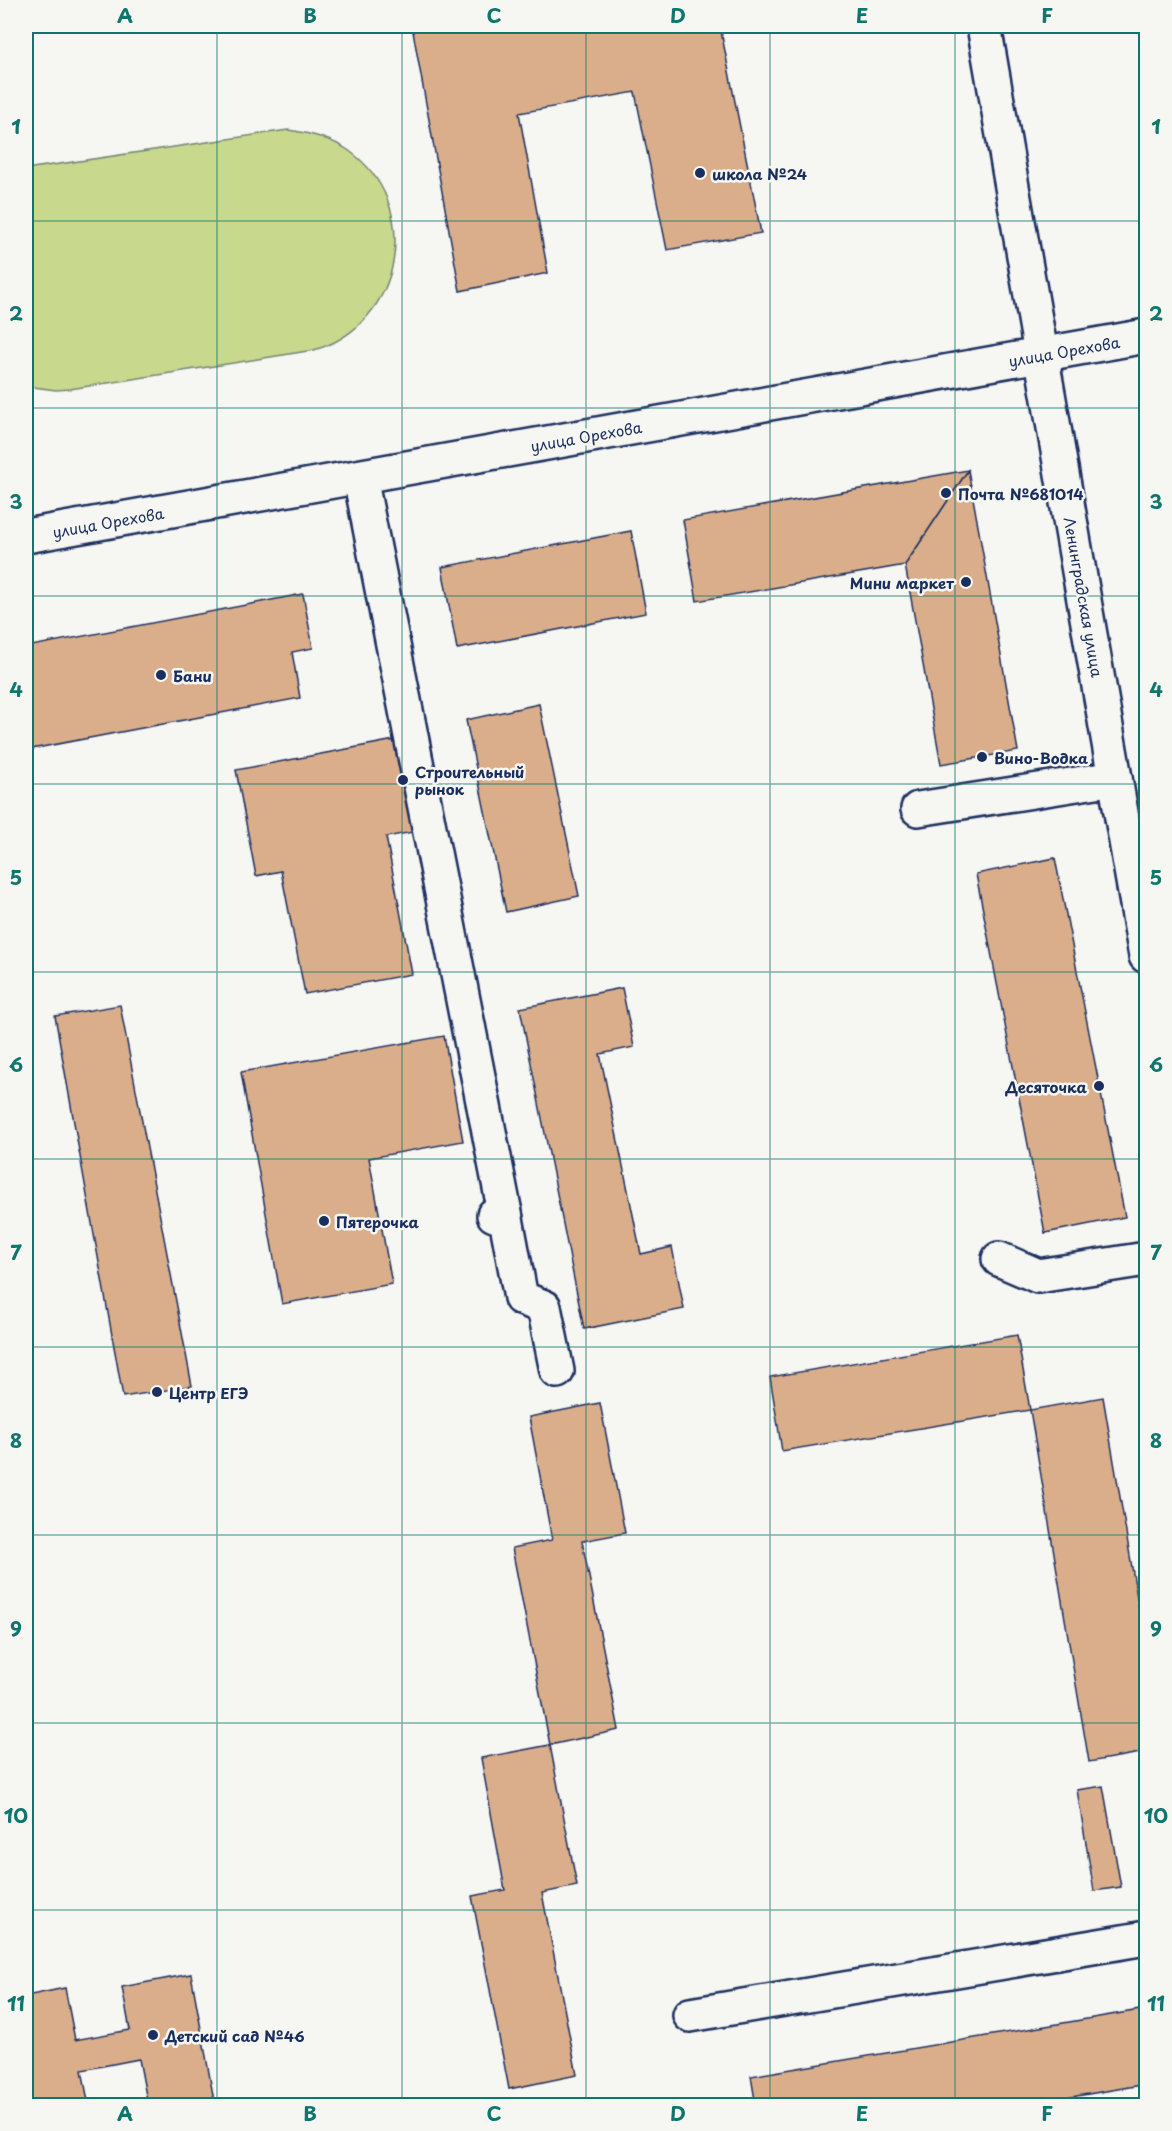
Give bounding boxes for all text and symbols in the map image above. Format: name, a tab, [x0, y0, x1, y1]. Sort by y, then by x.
text: A	[117, 0, 133, 30]
text: B	[303, 0, 317, 30]
text: C	[486, 0, 502, 30]
text: D	[670, 0, 686, 30]
text: E	[856, 0, 868, 30]
text: F	[1041, 0, 1053, 30]
text: 1	[11, 111, 21, 141]
text: 1	[1151, 111, 1161, 141]
place label: школа №24	[712, 162, 807, 185]
marker: школа №24	[693, 166, 707, 180]
text: 2	[9, 298, 23, 328]
text: 2	[1149, 298, 1163, 328]
street label: улица Орехова	[1007, 330, 1122, 372]
street label: улица Орехова	[529, 415, 644, 457]
place label: Почта №681014	[958, 482, 1084, 505]
text: 3	[9, 486, 23, 516]
marker: Почта №681014	[939, 486, 953, 500]
text: 3	[1149, 486, 1163, 516]
street label: улица Орехова	[51, 501, 166, 543]
street label: Ленинградская улица	[1059, 515, 1110, 679]
place label: Мини маркет	[850, 571, 955, 594]
marker: Мини маркет	[959, 575, 973, 589]
place label: Бани	[173, 664, 212, 687]
marker: Бани	[154, 668, 168, 682]
text: 4	[9, 674, 23, 704]
text: 4	[1149, 674, 1163, 704]
place label: Вино-Водка	[994, 746, 1088, 769]
marker: Вино-Водка	[975, 750, 989, 764]
place label: Строительный рынок	[415, 760, 524, 800]
marker: Строительный рынок	[396, 773, 410, 787]
text: 5	[10, 862, 22, 892]
text: 5	[1150, 862, 1162, 892]
text: 6	[9, 1049, 23, 1079]
text: 6	[1149, 1049, 1163, 1079]
place label: Десяточка	[1004, 1075, 1088, 1098]
marker: Десяточка	[1092, 1079, 1106, 1093]
place label: Пятерочка	[336, 1210, 419, 1233]
marker: Пятерочка	[317, 1214, 331, 1228]
text: 7	[10, 1237, 22, 1267]
text: 7	[1150, 1237, 1162, 1267]
place label: Центр ЕГЭ	[169, 1381, 248, 1404]
marker: Центр ЕГЭ	[150, 1385, 164, 1399]
text: 8	[10, 1425, 22, 1455]
text: 8	[1150, 1425, 1162, 1455]
text: 9	[10, 1613, 22, 1643]
text: 9	[1150, 1613, 1162, 1643]
text: 10	[4, 1800, 28, 1830]
text: 10	[1144, 1800, 1168, 1830]
text: 11	[7, 1988, 25, 2018]
text: 11	[1147, 1988, 1165, 2018]
place label: Детский сад №46	[164, 2024, 305, 2047]
marker: Детский сад №46	[146, 2028, 160, 2042]
text: A	[117, 2098, 133, 2128]
text: B	[303, 2098, 317, 2128]
text: C	[486, 2098, 502, 2128]
text: D	[670, 2098, 686, 2128]
text: E	[856, 2098, 868, 2128]
text: F	[1041, 2098, 1053, 2128]

